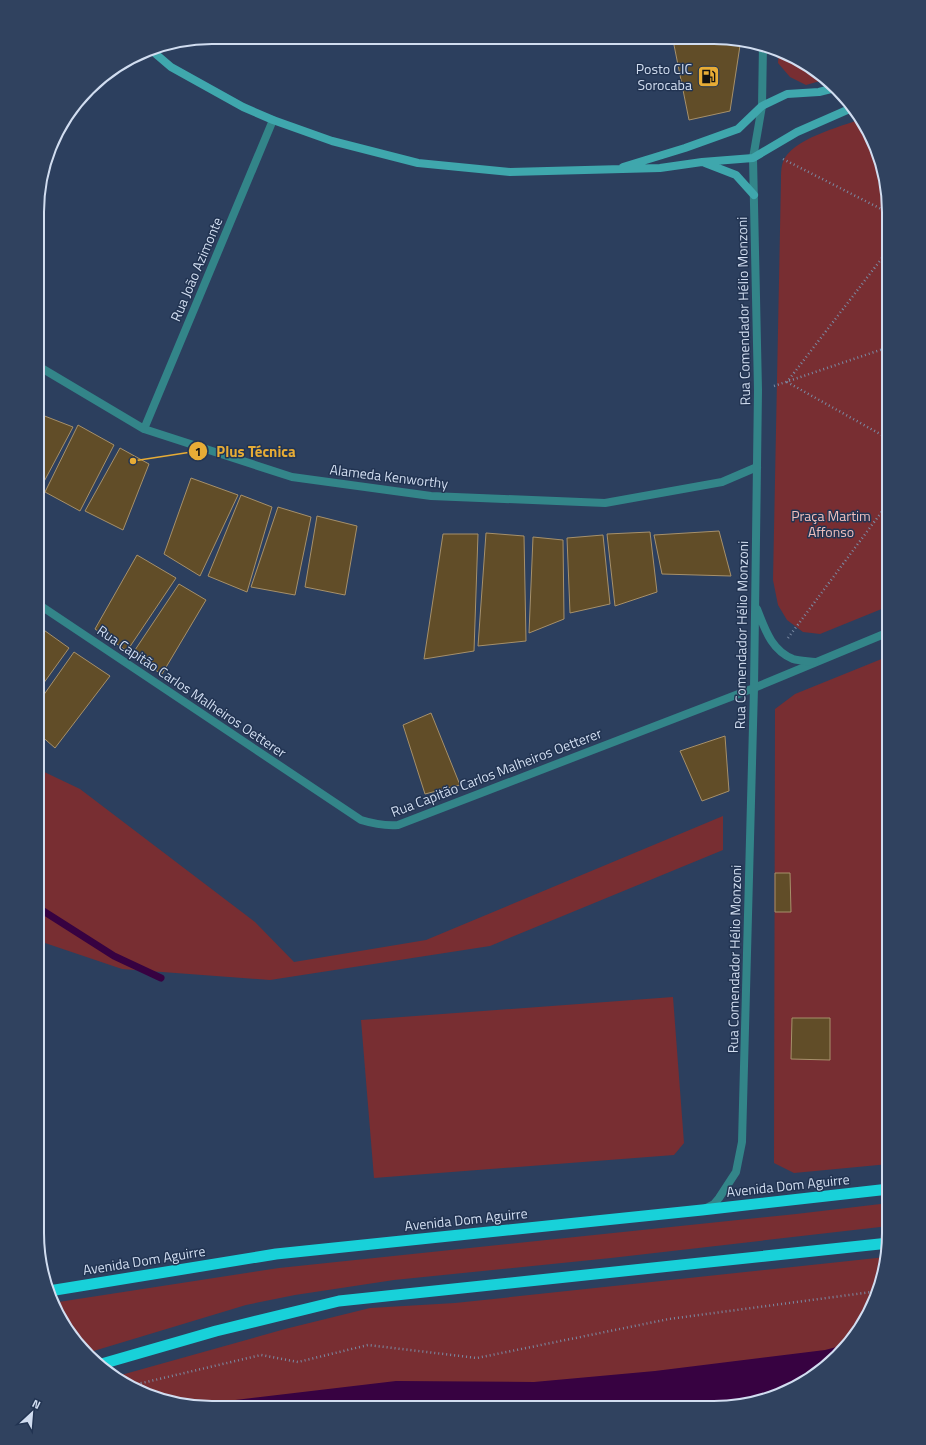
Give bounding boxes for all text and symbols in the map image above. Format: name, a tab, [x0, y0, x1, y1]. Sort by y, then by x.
place label: Posto CIC Sorocaba	[636, 58, 692, 95]
fuel station icon: Posto CIC Sorocaba	[695, 63, 721, 89]
street label: Rua João Azimonte	[165, 214, 227, 324]
street label: Rua Comendador Hélio Monzoni	[731, 217, 755, 405]
callout: Plus Técnica	[188, 438, 303, 465]
text: Plus Técnica	[216, 440, 296, 463]
text: 1	[195, 442, 201, 461]
street label: Alameda Kenworthy	[329, 458, 450, 494]
park label: Praça Martim Affonso	[791, 505, 871, 542]
street label: Rua Comendador Hélio Monzoni	[729, 541, 753, 729]
street label: Rua Capitão Carlos Malheiros Oetterer	[93, 620, 291, 763]
street label: Rua Capitão Carlos Malheiros Oetterer	[387, 722, 605, 822]
street label: Rua Comendador Hélio Monzoni	[722, 865, 746, 1053]
street label: Avenida Dom Aguirre	[725, 1168, 851, 1202]
street label: Avenida Dom Aguirre	[403, 1202, 529, 1236]
street label: Avenida Dom Aguirre	[81, 1240, 207, 1280]
north arrow	[12, 1393, 52, 1433]
text: N	[29, 1395, 43, 1413]

